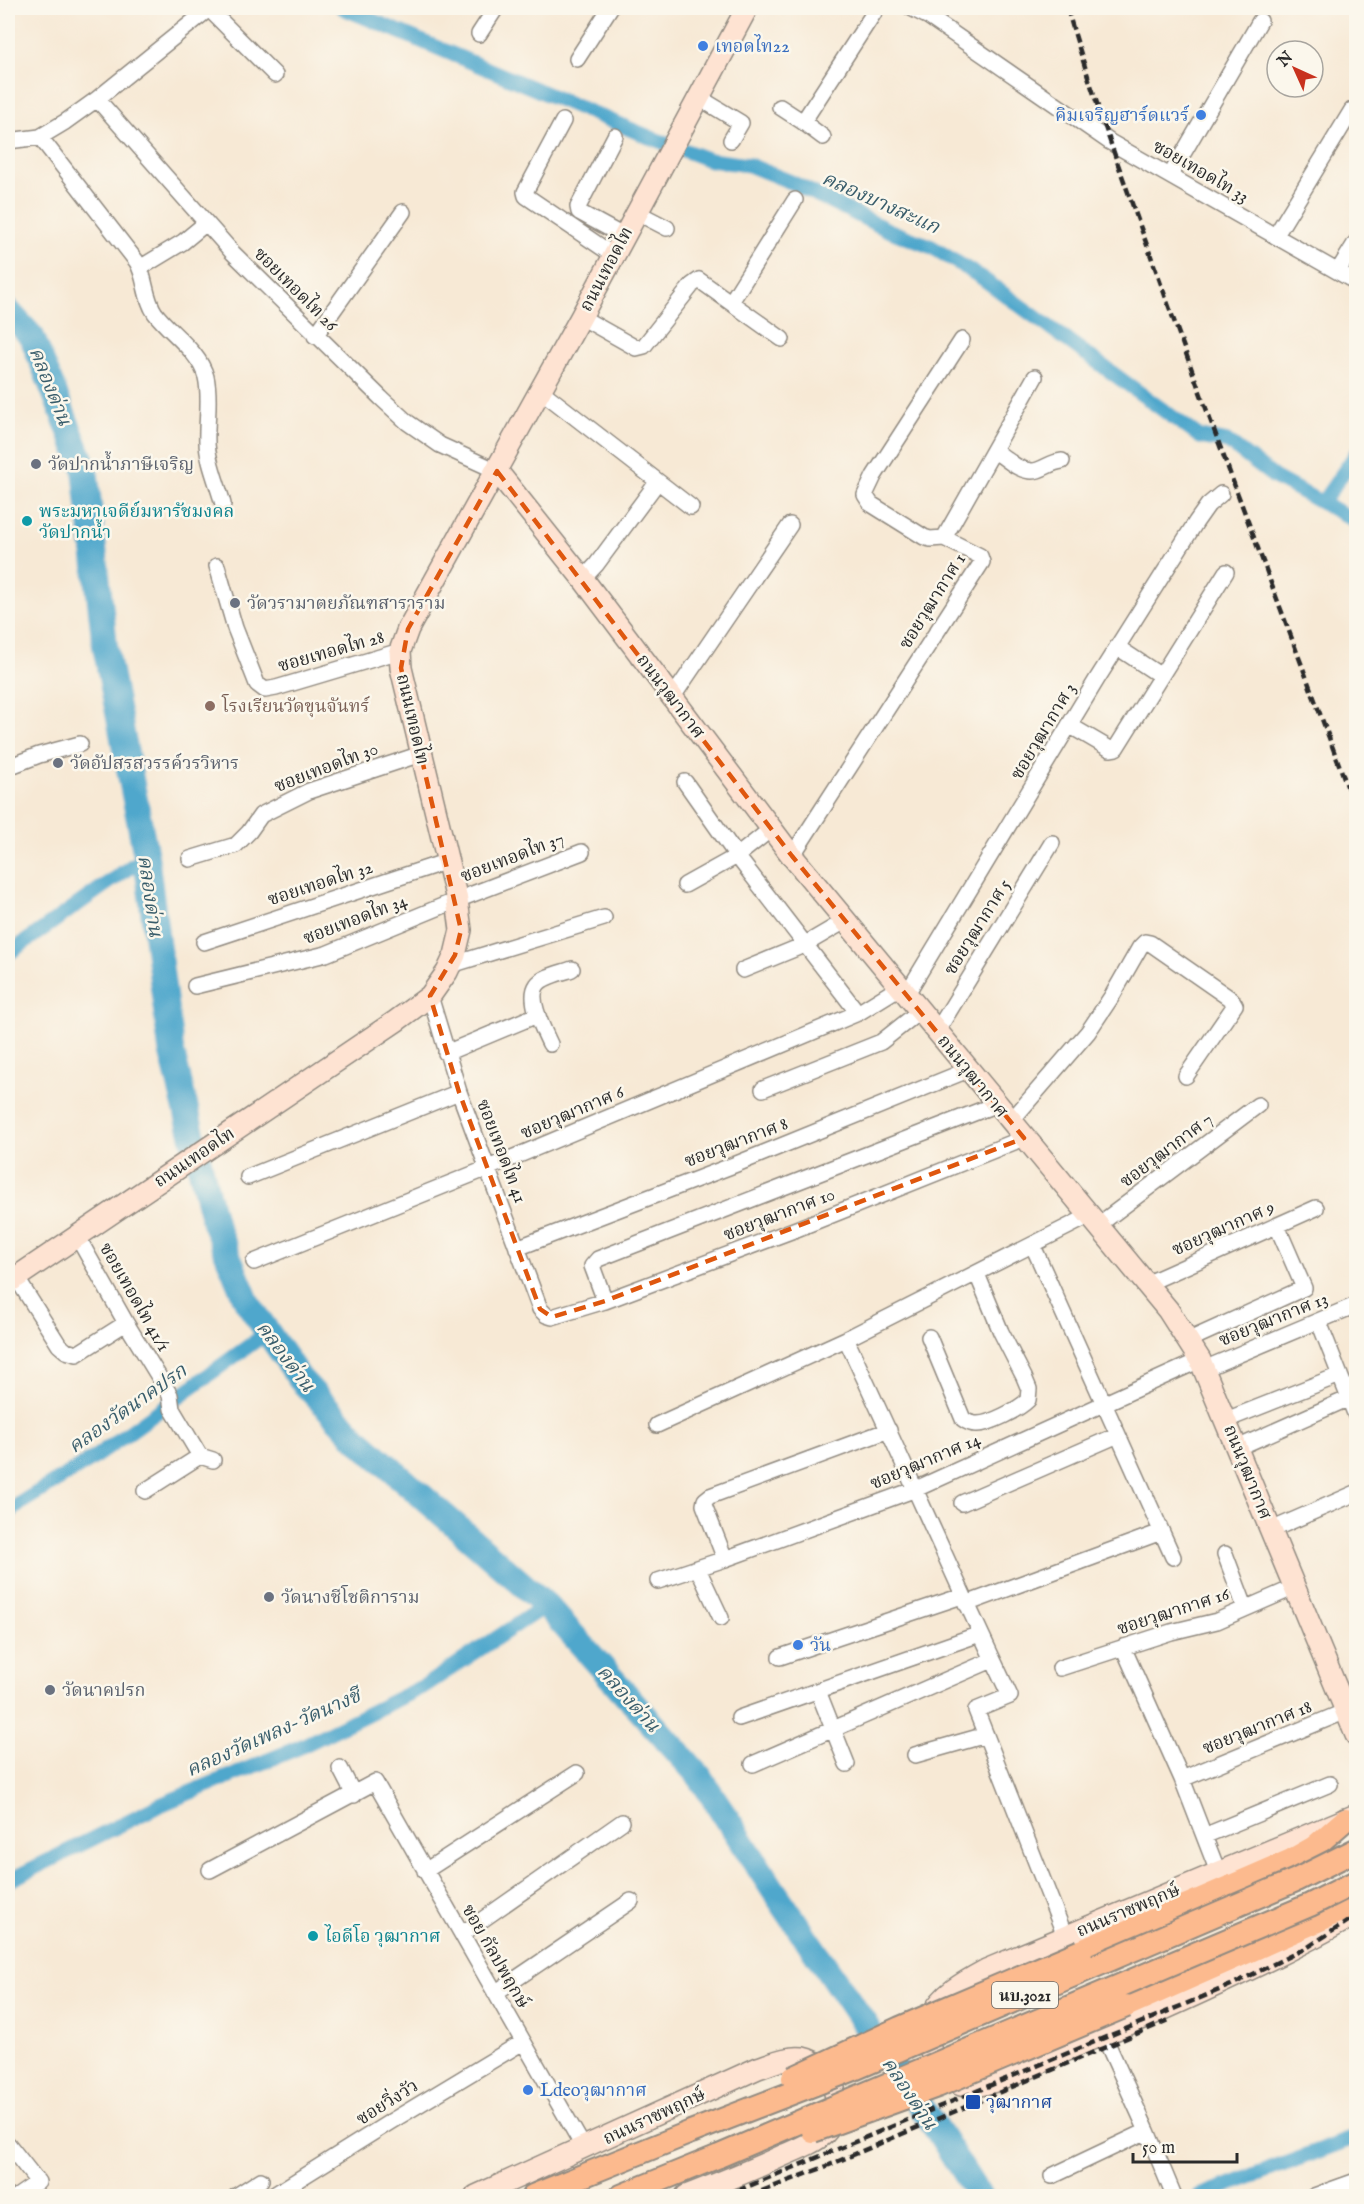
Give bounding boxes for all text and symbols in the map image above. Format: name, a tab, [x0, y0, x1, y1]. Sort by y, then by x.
place label: เทอดไท22	[715, 34, 790, 59]
marker: เทอดไท22	[696, 39, 710, 53]
north arrow	[1265, 39, 1325, 99]
text: N	[1273, 48, 1298, 72]
place label: คิมเจริญฮาร์ดแวร์	[1055, 104, 1190, 128]
marker: คิมเจริญฮาร์ดแวร์	[1194, 108, 1208, 122]
street label: ซอยเทอดไท 33	[1148, 134, 1253, 209]
water label: คลองบางสะแก	[818, 166, 944, 241]
street label: ถนนเทอดไท	[574, 223, 639, 316]
street label: ซอยเทอดไท 26	[248, 242, 344, 337]
water label: คลองด่าน	[23, 344, 77, 430]
place label: วัดปากน้ำภาษีเจริญ	[48, 450, 194, 477]
marker: วัดปากน้ำภาษีเจริญ	[29, 457, 43, 471]
place label: พระมหาเจดีย์มหารัชมงคล วัดปากน้ำ	[39, 500, 234, 545]
marker: พระมหาเจดีย์มหารัชมงคล วัดปากน้ำ	[20, 514, 34, 528]
street label: ซอยวุฒากาศ 1	[895, 550, 972, 654]
place label: วัดวรามาตยภัณฑสาราราม	[247, 593, 445, 616]
marker: วัดวรามาตยภัณฑสาราราม	[228, 596, 242, 610]
street label: ซอยเทอดไท 28	[275, 624, 387, 679]
street label: ถนนวุฒากาศ	[630, 650, 709, 744]
street label: ถนนเทอดไท	[390, 671, 435, 767]
street label: ซอยวุฒากาศ 3	[1006, 679, 1082, 784]
place label: โรงเรียนวัดขุนจันทร์	[221, 693, 370, 719]
marker: โรงเรียนวัดขุนจันทร์	[203, 699, 217, 713]
street label: ซอยเทอดไท 30	[271, 736, 382, 799]
place label: วัดอัปสรสวรรค์วรวิหาร	[70, 752, 239, 776]
marker: วัดอัปสรสวรรค์วรวิหาร	[51, 756, 65, 770]
street label: ซอยเทอดไท 37	[457, 826, 568, 889]
water label: คลองด่าน	[131, 854, 168, 939]
street label: ซอยเทอดไท 32	[264, 855, 376, 912]
street label: ซอยวุฒากาศ 5	[940, 875, 1017, 980]
street label: ซอยเทอดไท 34	[300, 888, 411, 951]
street label: ถนนวุฒากาศ	[931, 1031, 1012, 1123]
street label: ซอยวุฒากาศ 6	[518, 1081, 628, 1145]
street label: ซอยเทอดไท 41	[470, 1096, 533, 1207]
street label: ซอยวุฒากาศ 7	[1116, 1109, 1218, 1194]
street label: ซอยวุฒากาศ 8	[681, 1113, 792, 1174]
street label: ถนนเทอดไท	[149, 1121, 240, 1194]
street label: ซอยวุฒากาศ 10	[720, 1184, 839, 1247]
street label: ซอยวุฒากาศ 9	[1169, 1196, 1279, 1262]
street label: ซอยเทอดไท 41/1	[93, 1238, 176, 1356]
street label: ซอยวุฒากาศ 13	[1216, 1288, 1331, 1353]
water label: คลองด่าน	[250, 1317, 320, 1398]
water label: คลองวัดนาคปรก	[64, 1359, 193, 1459]
street label: ถนนวุฒากาศ	[1217, 1422, 1276, 1524]
street label: ซอยวุฒากาศ 14	[867, 1429, 984, 1496]
street label: ซอยวุฒากาศ 16	[1114, 1583, 1233, 1641]
place label: วัดนางชีโชติการาม	[281, 1584, 419, 1610]
marker: วัดนางชีโชติการาม	[262, 1590, 276, 1604]
place label: วัน	[810, 1635, 831, 1658]
marker: วัน	[791, 1638, 805, 1652]
water label: คลองด่าน	[591, 1660, 665, 1738]
place label: วัดนาคปรก	[62, 1680, 146, 1703]
water label: คลองวัดเพลง-วัดนางชี	[182, 1682, 368, 1783]
marker: วัดนาคปรก	[43, 1683, 57, 1697]
street label: ซอยวุฒากาศ 18	[1199, 1696, 1316, 1761]
street label: ถนนราชพฤกษ์	[1073, 1878, 1184, 1944]
street label: ซอย กัลปพฤกษ์	[456, 1900, 535, 2014]
place label: ไอดีโอ วุฒากาศ	[324, 1923, 441, 1949]
marker: ไอดีโอ วุฒากาศ	[306, 1929, 320, 1943]
road number: นบ.3021	[992, 1982, 1058, 2008]
water label: คลองด่าน	[875, 2053, 943, 2136]
street label: ซอยวิ่งวัว	[350, 2072, 423, 2131]
place label: Ldeoวุฒากาศ	[540, 2080, 647, 2103]
street label: ถนนราชพฤกษ์	[599, 2082, 710, 2151]
marker: Ldeoวุฒากาศ	[521, 2083, 535, 2097]
place label: วุฒากาศ	[986, 2092, 1052, 2115]
marker: วุฒากาศ	[964, 2093, 982, 2111]
scale bar	[1133, 2126, 1236, 2164]
text: 50 m	[1142, 2137, 1175, 2160]

